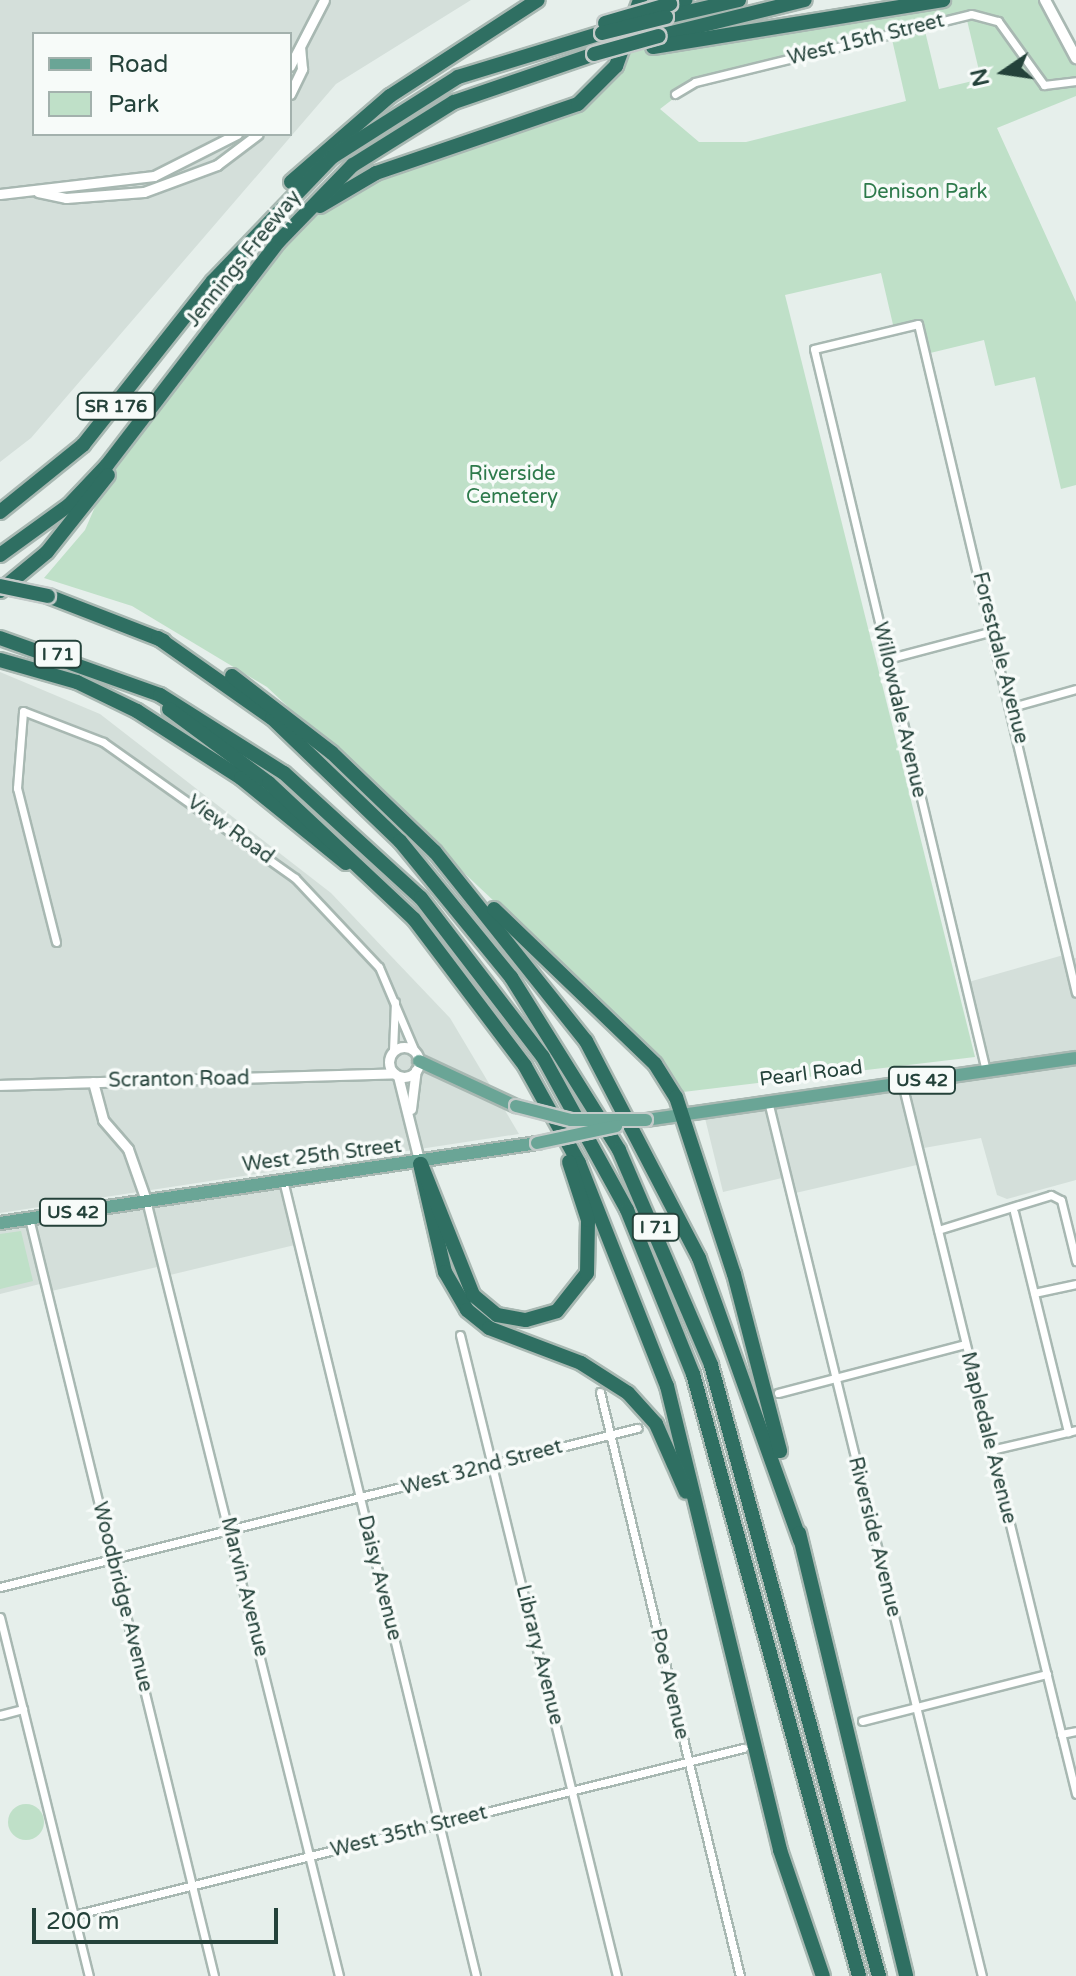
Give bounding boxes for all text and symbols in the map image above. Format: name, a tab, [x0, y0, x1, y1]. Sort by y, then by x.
street label: West 15th Street	[785, 9, 947, 71]
legend	[32, 32, 292, 136]
north arrow	[964, 32, 1044, 112]
text: Road	[108, 50, 168, 79]
text: N	[966, 66, 995, 89]
text: Park	[108, 90, 159, 119]
park label: Denison Park	[863, 180, 987, 204]
street label: Jennings Freeway	[182, 186, 306, 332]
road number: SR 176	[76, 392, 156, 420]
park label: Riverside Cemetery	[466, 463, 558, 510]
street label: Forestdale Avenue	[967, 570, 1033, 746]
street label: Willowdale Avenue	[867, 620, 931, 800]
road number: I 71	[32, 640, 84, 668]
street label: View Road	[182, 791, 278, 869]
street label: Pearl Road	[758, 1056, 864, 1092]
road number: US 42	[886, 1066, 958, 1094]
street label: Scranton Road	[108, 1067, 250, 1093]
street label: West 25th Street	[241, 1134, 403, 1178]
road number: US 42	[37, 1198, 109, 1226]
road number: I 71	[630, 1213, 682, 1241]
street label: Mapledale Avenue	[955, 1350, 1021, 1526]
street label: West 32nd Street	[399, 1435, 565, 1501]
street label: Riverside Avenue	[843, 1455, 905, 1619]
street label: Woodbridge Avenue	[87, 1500, 157, 1694]
street label: Daisy Avenue	[352, 1513, 406, 1643]
street label: Marvin Avenue	[215, 1515, 273, 1659]
street label: Library Avenue	[510, 1583, 568, 1727]
street label: Poe Avenue	[645, 1626, 693, 1742]
street label: West 35th Street	[328, 1801, 490, 1863]
scale bar	[36, 1892, 282, 1942]
text: 200 m	[46, 1907, 120, 1936]

